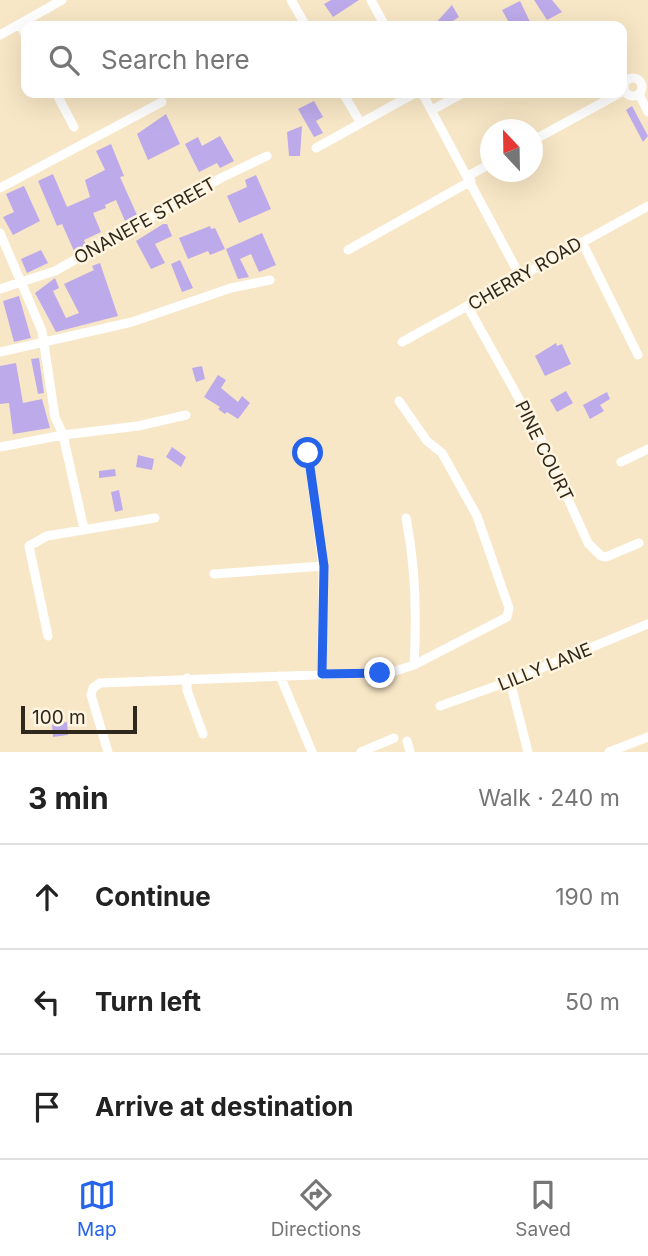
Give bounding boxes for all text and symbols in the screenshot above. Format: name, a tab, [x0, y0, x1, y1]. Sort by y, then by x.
search box	[21, 21, 627, 98]
icon: search	[45, 41, 83, 79]
text: Search here	[101, 44, 250, 75]
north arrow	[480, 119, 543, 182]
street label: ONANEFE STREET	[70, 173, 219, 268]
street label: CHERRY ROAD	[464, 233, 585, 315]
street label: PINE COURT	[511, 397, 578, 505]
route start	[292, 437, 323, 468]
street label: LILLY LANE	[495, 638, 595, 695]
route end	[364, 657, 395, 688]
scale bar	[21, 703, 136, 735]
text: 100 m	[32, 706, 86, 729]
text: 3 min	[28, 780, 109, 816]
text: Walk · 240 m	[478, 784, 620, 812]
icon: ahead	[28, 878, 66, 916]
text: Continue	[95, 881, 211, 912]
text: 190 m	[555, 883, 620, 911]
icon: left	[28, 983, 66, 1021]
text: Turn left	[95, 986, 201, 1017]
text: 50 m	[565, 988, 620, 1016]
icon: arrive	[28, 1088, 66, 1126]
text: Arrive at destination	[95, 1091, 354, 1122]
tab: Map	[77, 1176, 117, 1241]
tab: Directions	[271, 1176, 361, 1241]
tab: Saved	[515, 1176, 571, 1241]

